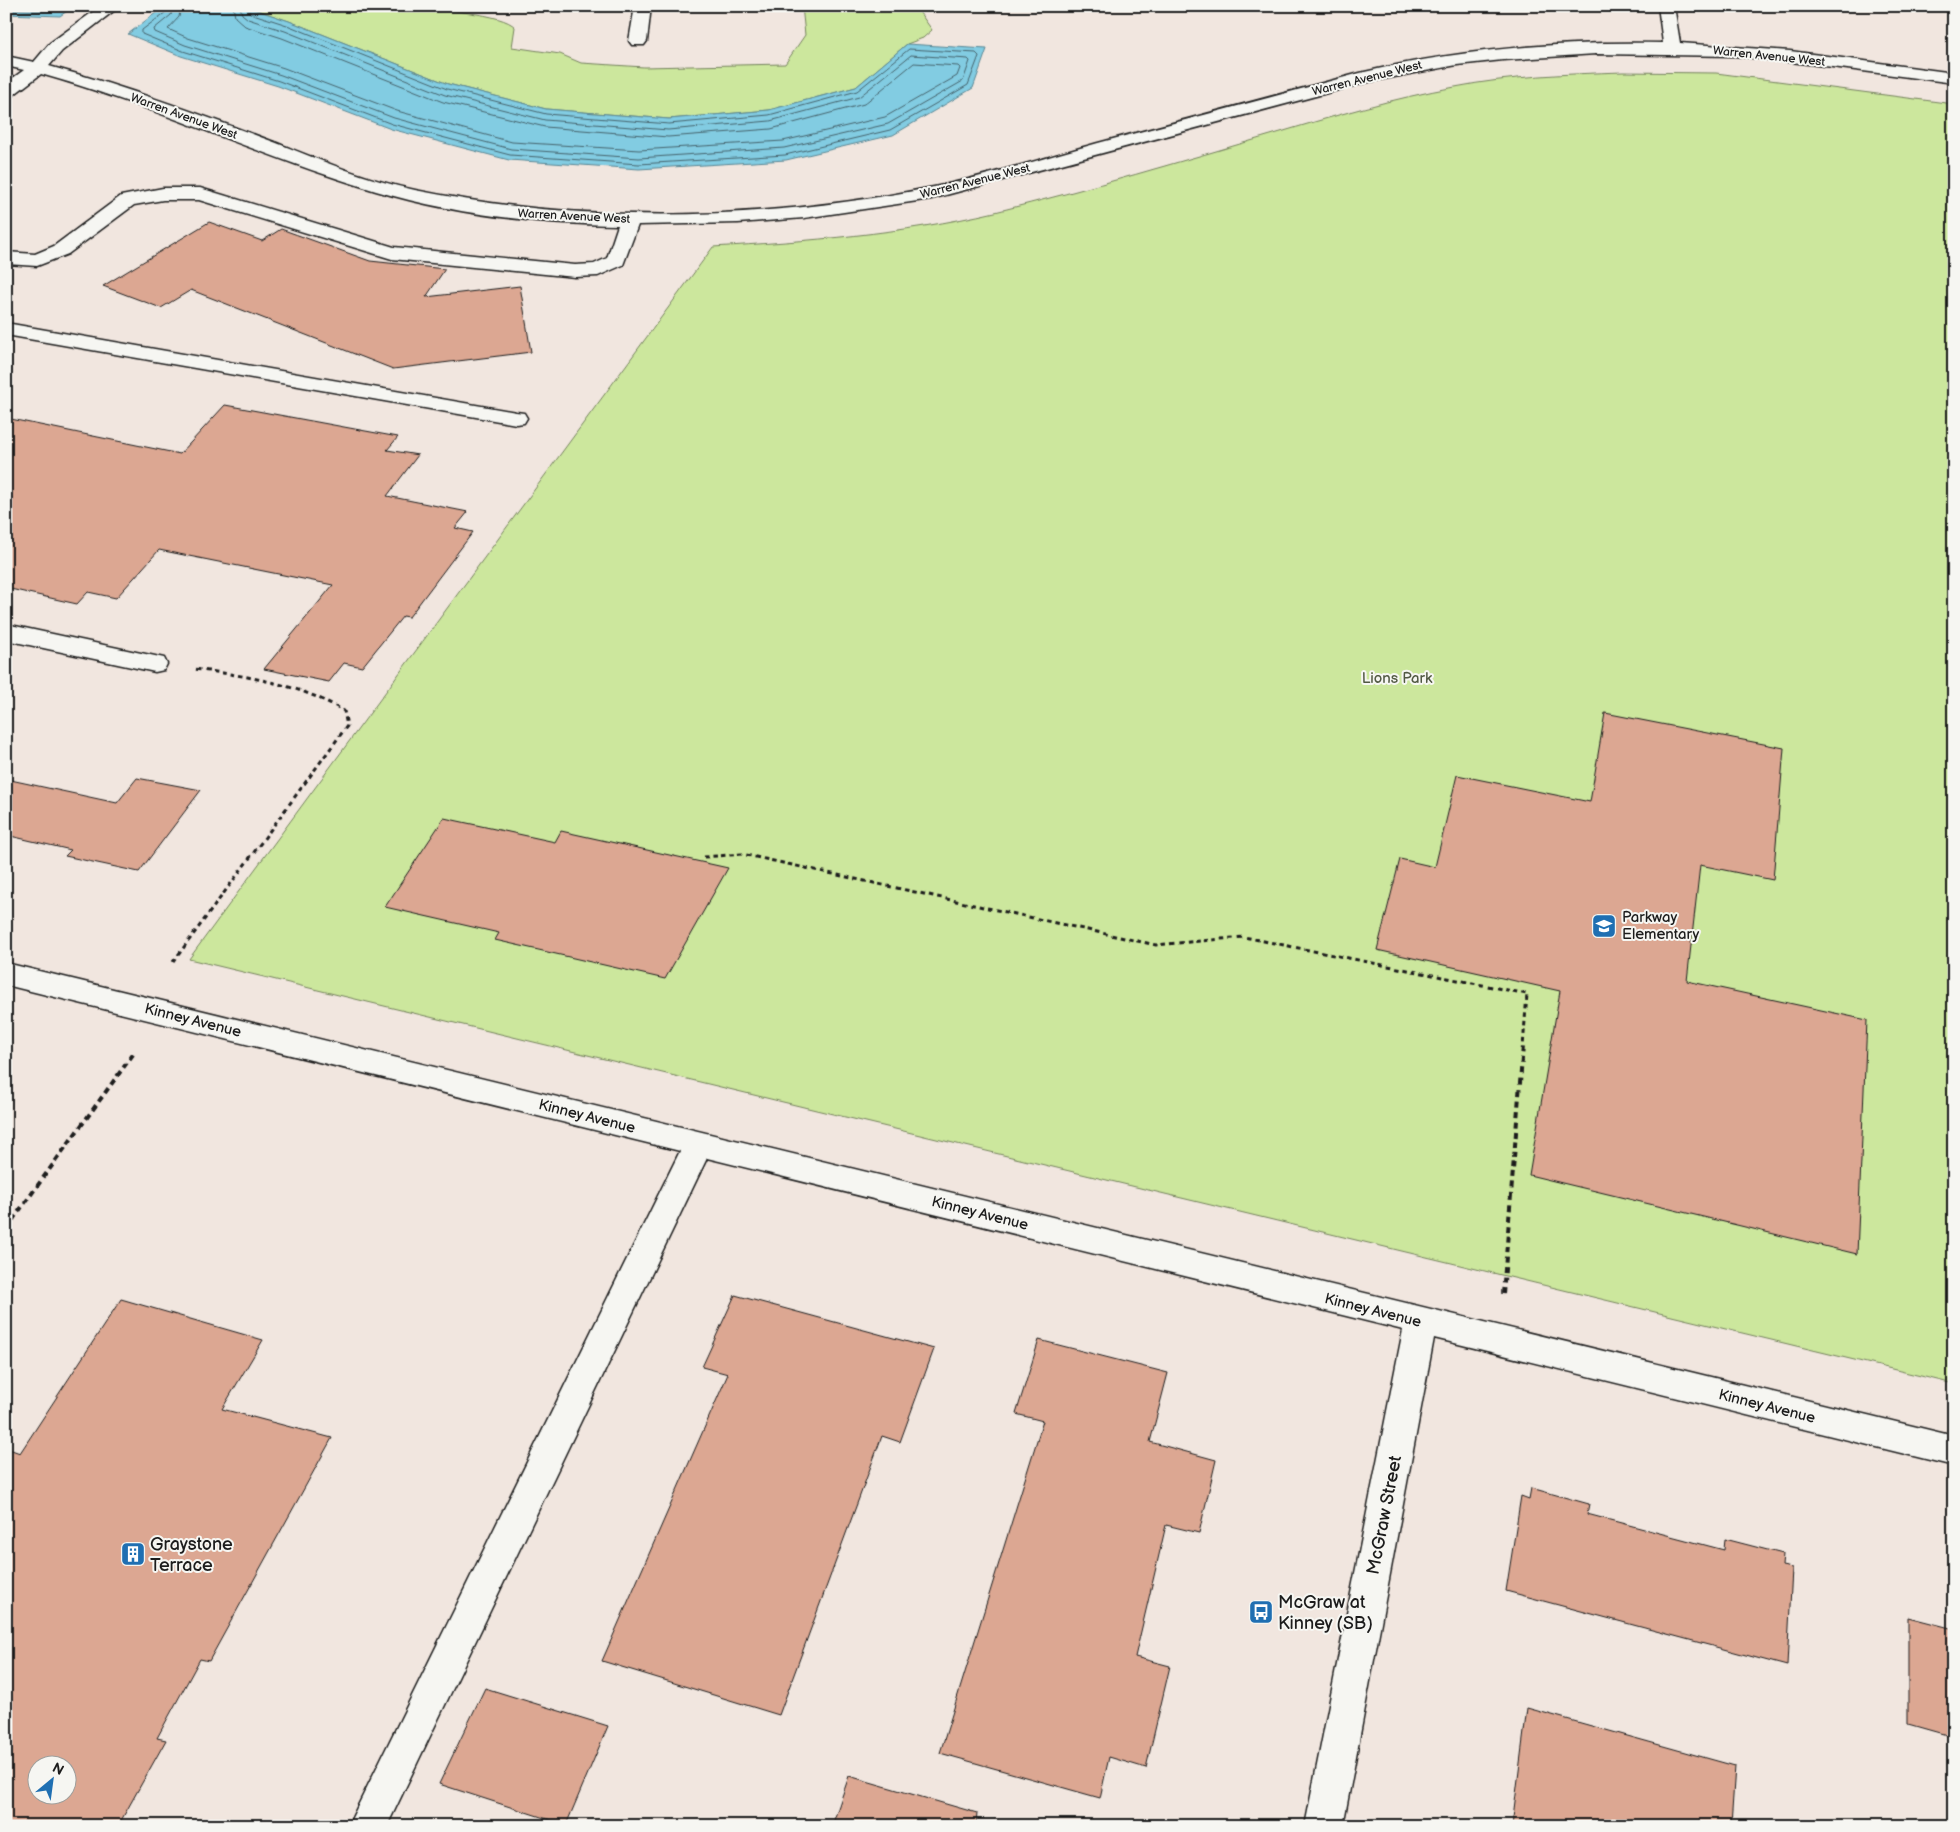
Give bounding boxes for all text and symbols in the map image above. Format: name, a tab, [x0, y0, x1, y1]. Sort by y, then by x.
street label: Warren Avenue West	[1712, 43, 1826, 70]
street label: Warren Avenue West	[1311, 58, 1424, 99]
street label: Warren Avenue West	[128, 90, 240, 143]
street label: Warren Avenue West	[919, 161, 1032, 202]
street label: Warren Avenue West	[517, 206, 631, 227]
park label: Lions Park	[1362, 669, 1433, 688]
place label: Parkway Elementary	[1622, 908, 1700, 944]
school or university icon: Parkway Elementary	[1591, 913, 1617, 939]
street label: Kinney Avenue	[143, 999, 243, 1042]
street label: Kinney Avenue	[537, 1095, 637, 1138]
street label: Kinney Avenue	[930, 1192, 1030, 1235]
street label: Kinney Avenue	[1323, 1289, 1423, 1332]
street label: Kinney Avenue	[1717, 1385, 1817, 1428]
street label: McGraw Street	[1363, 1453, 1406, 1576]
place label: Graystone Terrace	[150, 1534, 233, 1576]
building icon: Graystone Terrace	[120, 1541, 146, 1567]
place label: McGraw at Kinney (SB)	[1278, 1592, 1373, 1634]
bus stop icon: McGraw at Kinney (SB)	[1248, 1599, 1274, 1625]
north arrow	[28, 1754, 78, 1804]
text: N	[49, 1759, 67, 1779]

